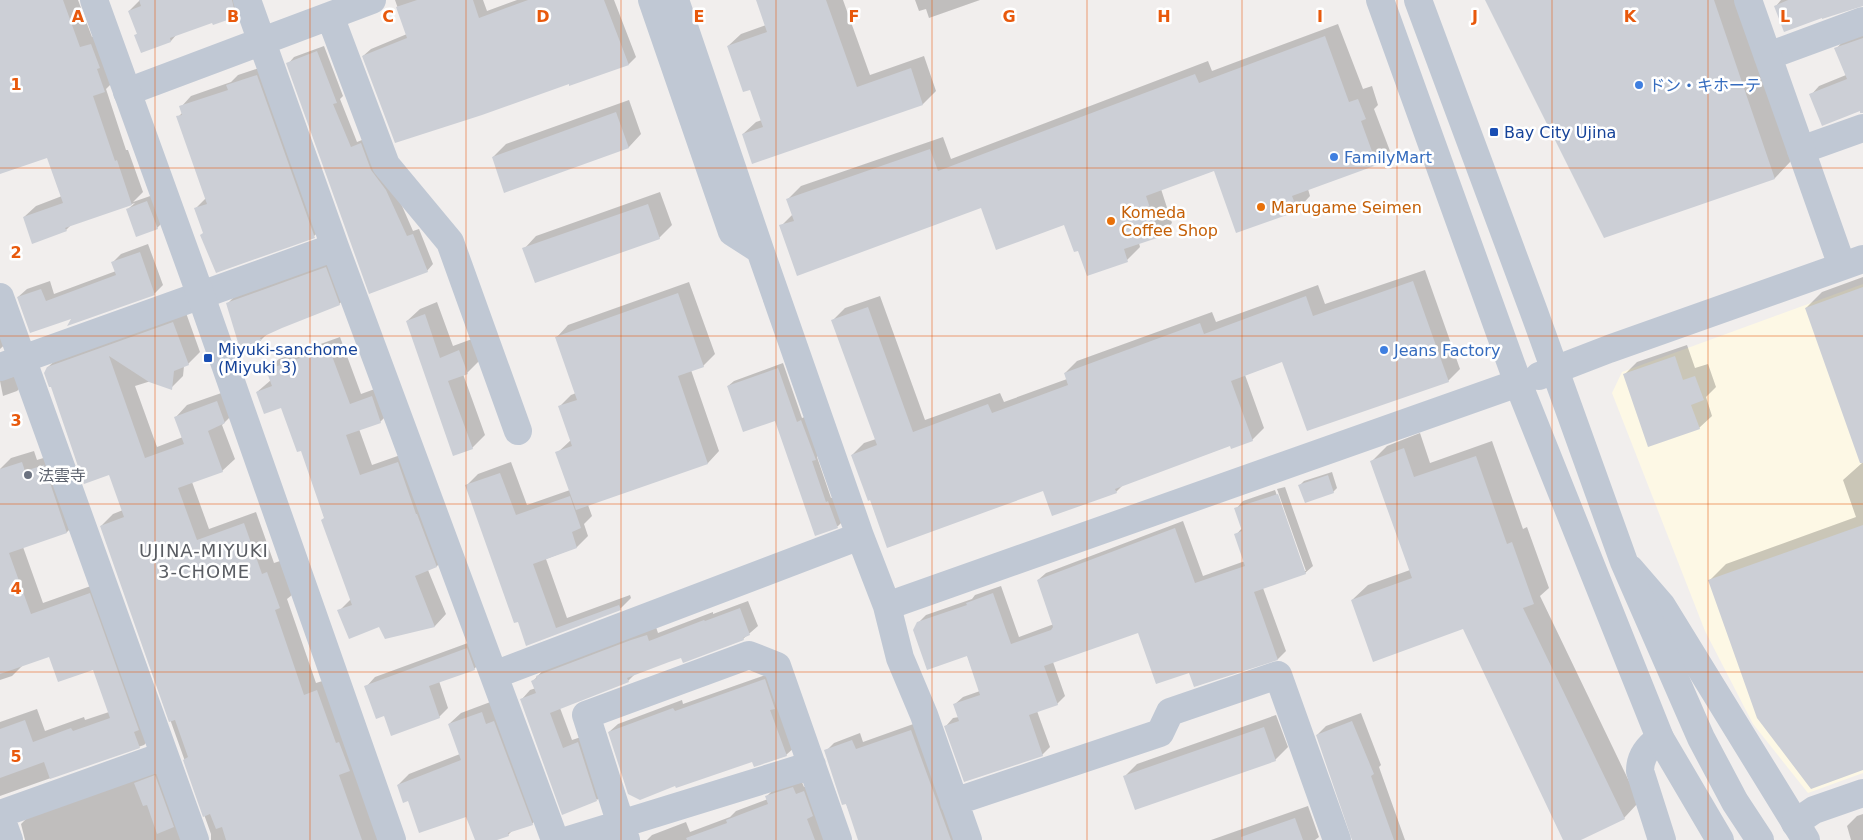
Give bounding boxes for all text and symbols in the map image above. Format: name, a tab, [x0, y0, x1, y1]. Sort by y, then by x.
text: A	[72, 7, 85, 26]
text: B	[227, 7, 239, 26]
text: C	[382, 7, 394, 26]
text: D	[536, 7, 550, 26]
text: E	[694, 7, 704, 26]
text: F	[849, 7, 859, 26]
text: G	[1002, 7, 1016, 26]
text: H	[1157, 7, 1171, 26]
text: I	[1317, 7, 1323, 26]
text: J	[1471, 7, 1478, 26]
text: K	[1624, 7, 1637, 26]
text: L	[1780, 7, 1790, 26]
text: 1	[10, 75, 22, 94]
place label: ドン・キホーテ	[1649, 76, 1761, 95]
marker: ドン・キホーテ	[1633, 79, 1645, 91]
place label: Bay City Ujina	[1504, 123, 1616, 142]
marker: Bay City Ujina	[1488, 126, 1500, 138]
place label: FamilyMart	[1344, 148, 1432, 167]
marker: FamilyMart	[1328, 151, 1340, 163]
place label: Marugame Seimen	[1271, 198, 1422, 217]
marker: Marugame Seimen	[1255, 201, 1267, 213]
place label: Komeda Coffee Shop	[1121, 203, 1218, 240]
marker: Komeda Coffee Shop	[1105, 215, 1117, 227]
text: 2	[10, 243, 22, 262]
place label: Miyuki-sanchome (Miyuki 3)	[218, 340, 358, 377]
place label: Jeans Factory	[1393, 341, 1500, 360]
marker: Jeans Factory	[1378, 344, 1390, 356]
marker: Miyuki-sanchome (Miyuki 3)	[202, 352, 214, 364]
text: 3	[10, 411, 22, 430]
place label: 法雲寺	[38, 466, 86, 485]
marker: 法雲寺	[22, 469, 34, 481]
district label: UJINA-MIYUKI 3-CHOME	[139, 540, 269, 582]
text: 4	[10, 579, 22, 598]
text: 5	[10, 747, 22, 766]

